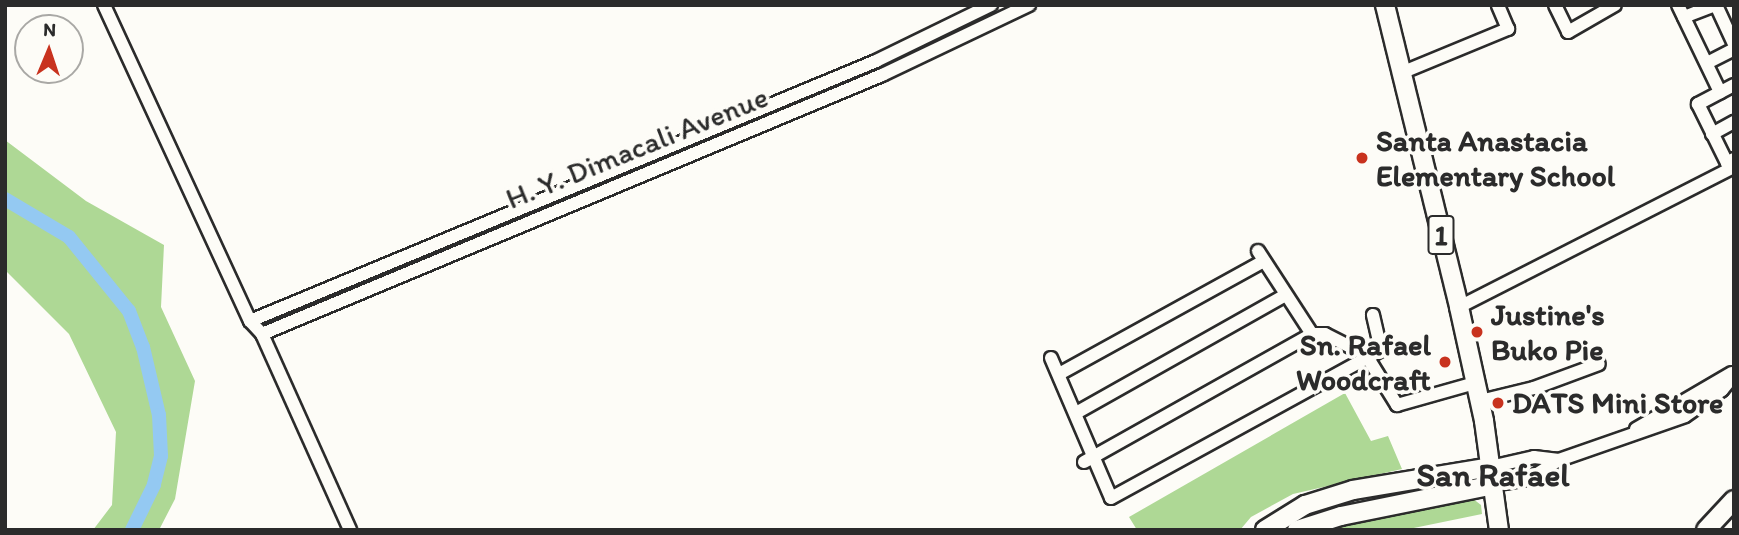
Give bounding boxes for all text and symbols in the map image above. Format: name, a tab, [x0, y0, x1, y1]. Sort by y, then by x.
north arrow	[14, 14, 84, 84]
text: N	[43, 18, 56, 41]
street label: H. Y. Dimacali Avenue	[501, 79, 773, 217]
place label: Santa Anastacia Elementary School	[1376, 123, 1615, 194]
marker: Santa Anastacia Elementary School	[1354, 150, 1370, 166]
road number: 1	[1427, 210, 1455, 260]
place label: Justine's Buko Pie	[1491, 297, 1605, 368]
marker: Justine's Buko Pie	[1469, 324, 1485, 340]
place label: Sn. Rafael Woodcraft	[1296, 327, 1431, 398]
marker: Sn. Rafael Woodcraft	[1437, 354, 1453, 370]
place label: DATS Mini Store	[1512, 385, 1723, 421]
marker: DATS Mini Store	[1490, 395, 1506, 411]
district label: San Rafael	[1417, 455, 1569, 495]

